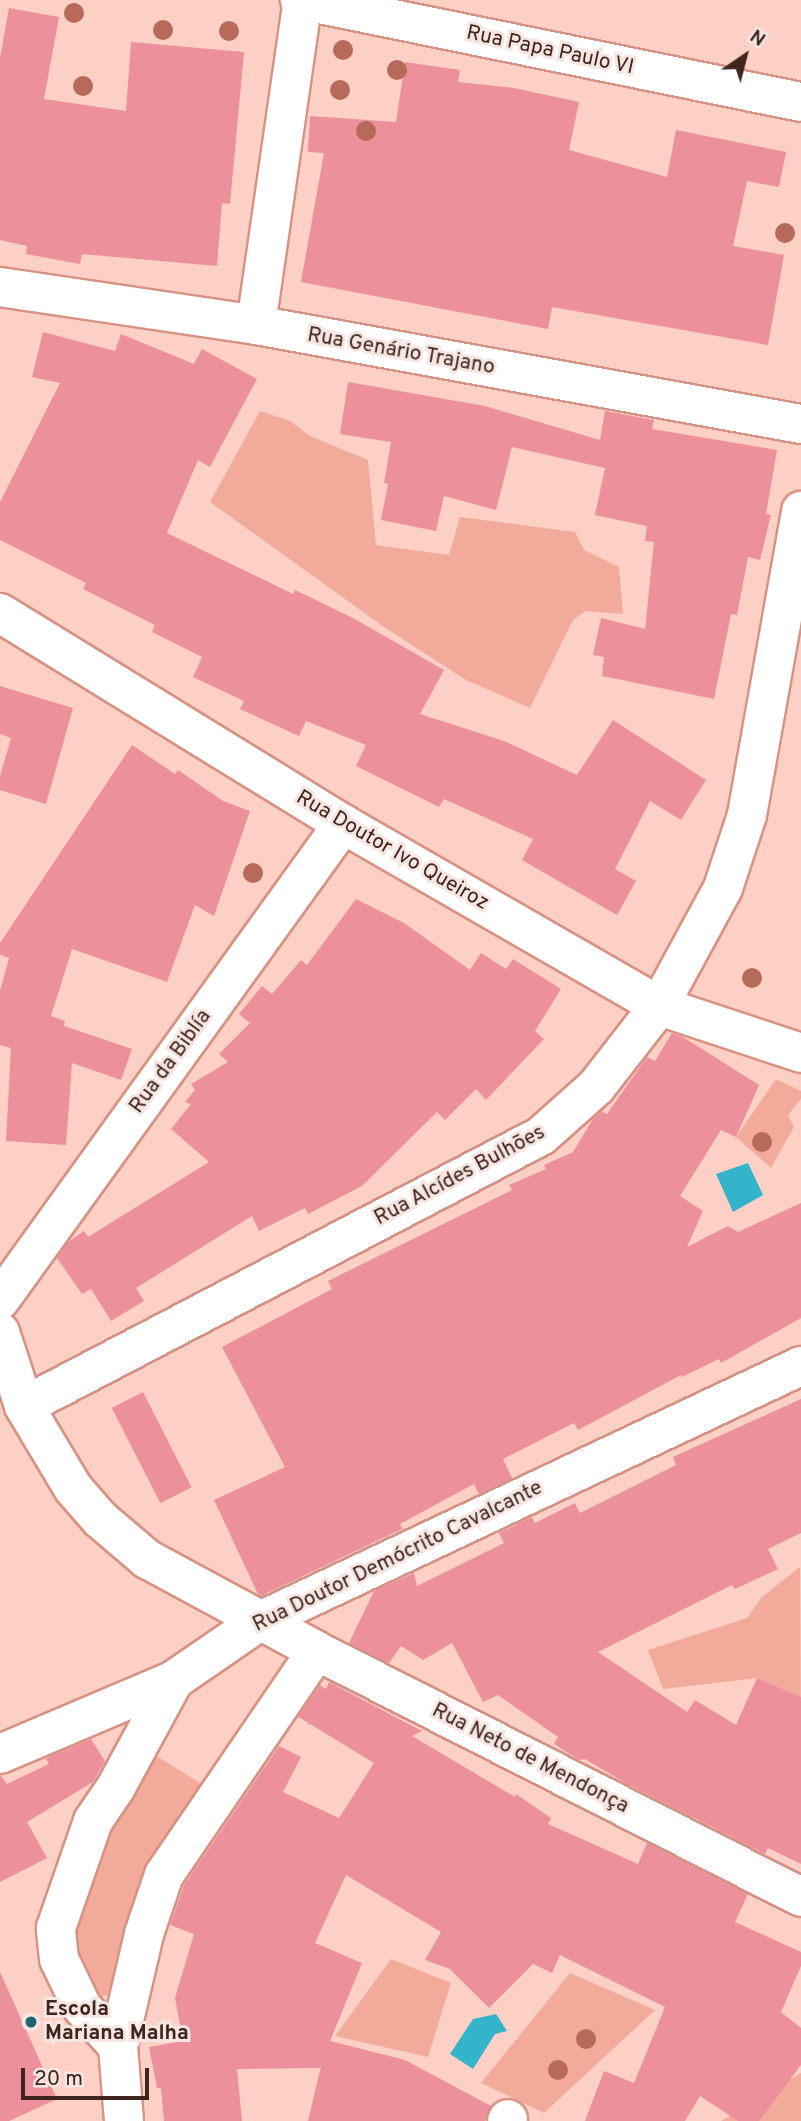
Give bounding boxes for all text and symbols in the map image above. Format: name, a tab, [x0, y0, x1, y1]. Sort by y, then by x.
street label: Rua Papa Paulo VI	[464, 21, 636, 81]
north arrow	[710, 21, 780, 91]
text: N	[745, 25, 770, 53]
street label: Rua Genário Trajano	[305, 323, 497, 381]
street label: Rua Doutor Ivo Queiroz	[291, 785, 493, 917]
street label: Rua da Biblía	[125, 1005, 217, 1119]
street label: Rua Alcídes Bulhões	[370, 1120, 550, 1232]
street label: Rua Doutor Demócrito Cavalcante	[249, 1476, 547, 1638]
street label: Rua Neto de Mendonça	[427, 1698, 633, 1820]
place label: Escola Mariana Malha	[45, 1997, 189, 2047]
marker: Escola Mariana Malha	[23, 2014, 39, 2030]
scale bar	[24, 2054, 152, 2098]
text: 20 m	[34, 2066, 83, 2093]

